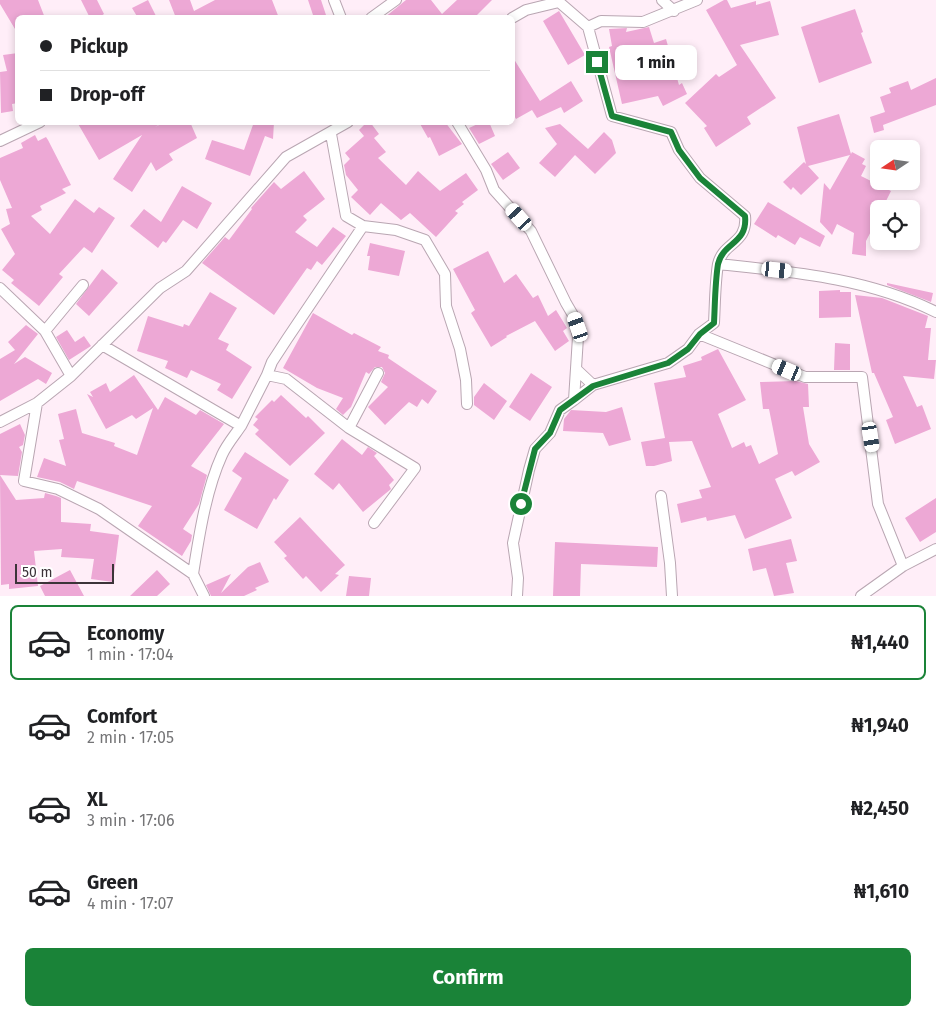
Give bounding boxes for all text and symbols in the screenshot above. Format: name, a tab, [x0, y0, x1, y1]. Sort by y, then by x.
text: Pickup	[70, 35, 128, 58]
callout: 1 min	[614, 44, 697, 80]
route end	[586, 51, 608, 73]
text: 1 min	[637, 53, 675, 72]
text: Drop-off	[70, 83, 144, 106]
north arrow	[870, 140, 920, 190]
map controls	[870, 140, 920, 250]
button: locate	[870, 200, 920, 250]
car	[503, 201, 534, 233]
car	[761, 261, 792, 279]
car	[566, 310, 589, 344]
car	[770, 357, 803, 383]
car	[861, 421, 880, 453]
route start	[510, 493, 532, 515]
scale bar	[15, 561, 114, 584]
text: 50 m	[22, 564, 53, 581]
icon: car	[27, 620, 72, 665]
text: Economy	[87, 622, 164, 645]
text: ₦1,440	[851, 631, 909, 654]
text: 1 min · 17:04	[87, 645, 173, 664]
icon: car	[27, 703, 72, 748]
text: Comfort	[87, 705, 157, 728]
text: ₦1,940	[851, 714, 909, 737]
text: 2 min · 17:05	[87, 728, 174, 747]
icon: car	[27, 786, 72, 831]
text: XL	[87, 788, 108, 811]
text: ₦2,450	[851, 797, 909, 820]
text: 3 min · 17:06	[87, 811, 174, 830]
icon: car	[27, 869, 72, 914]
text: Green	[87, 871, 138, 894]
text: ₦1,610	[854, 880, 909, 903]
text: 4 min · 17:07	[87, 894, 173, 913]
button: Confirm	[25, 948, 911, 1006]

